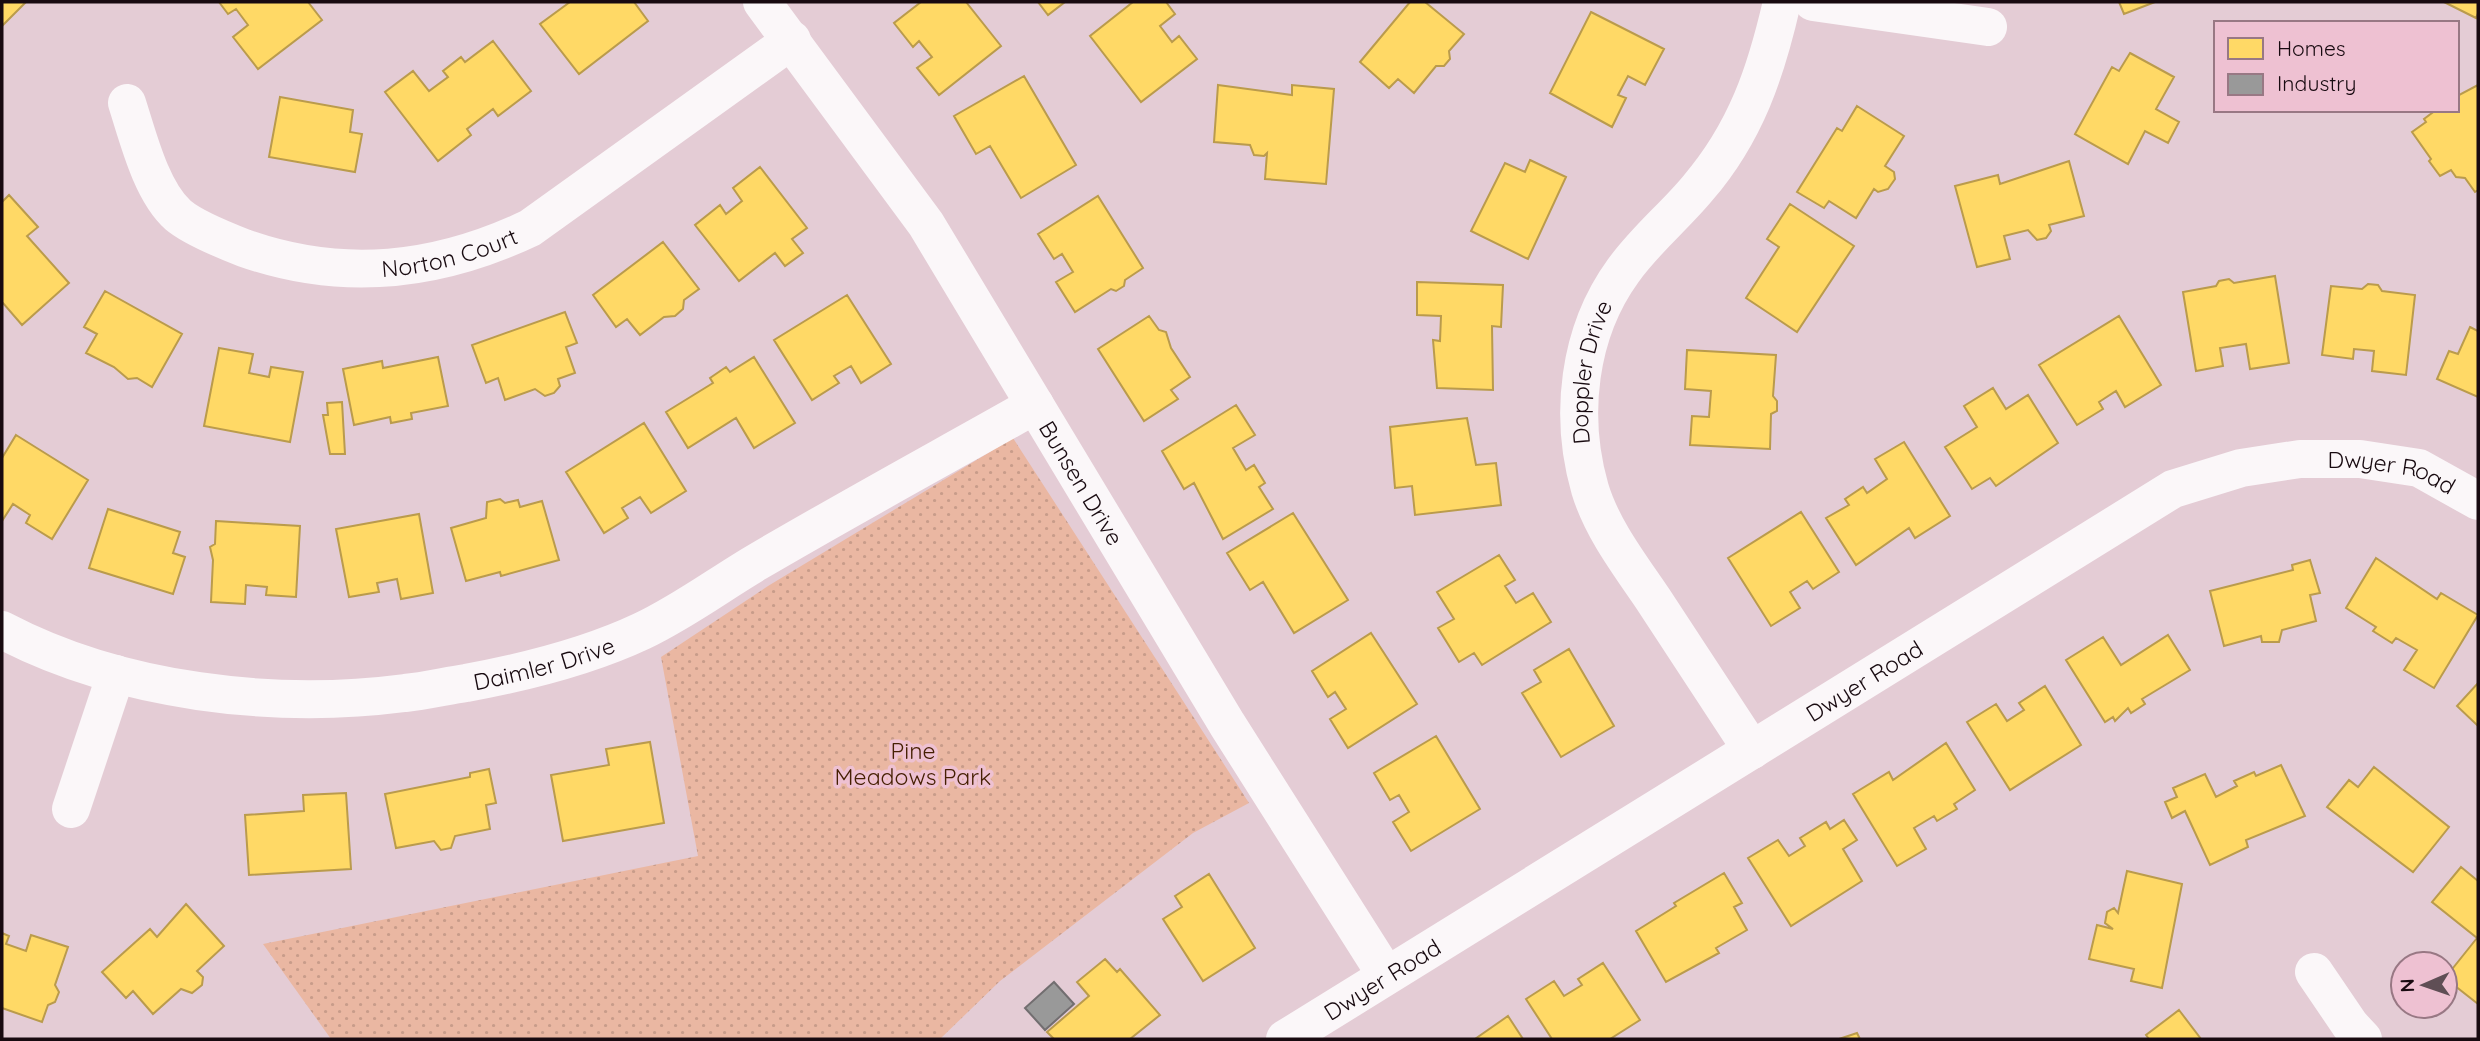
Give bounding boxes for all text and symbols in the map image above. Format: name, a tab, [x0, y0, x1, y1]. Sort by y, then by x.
legend	[2214, 21, 2459, 112]
text: Homes	[2277, 35, 2346, 61]
text: Industry	[2277, 70, 2356, 96]
street label: Norton Court	[380, 221, 522, 283]
street label: Doppler Drive	[1565, 295, 1618, 446]
street label: Bunsen Drive	[1033, 415, 1130, 550]
street label: Dwyer Road	[2328, 445, 2461, 500]
street label: Daimler Drive	[471, 630, 619, 696]
street label: Dwyer Road	[1800, 633, 1928, 728]
park label: Pine Meadows Park	[835, 736, 991, 791]
street label: Dwyer Road	[1318, 932, 1446, 1026]
north arrow	[2389, 950, 2459, 1020]
text: N	[2395, 978, 2419, 993]

